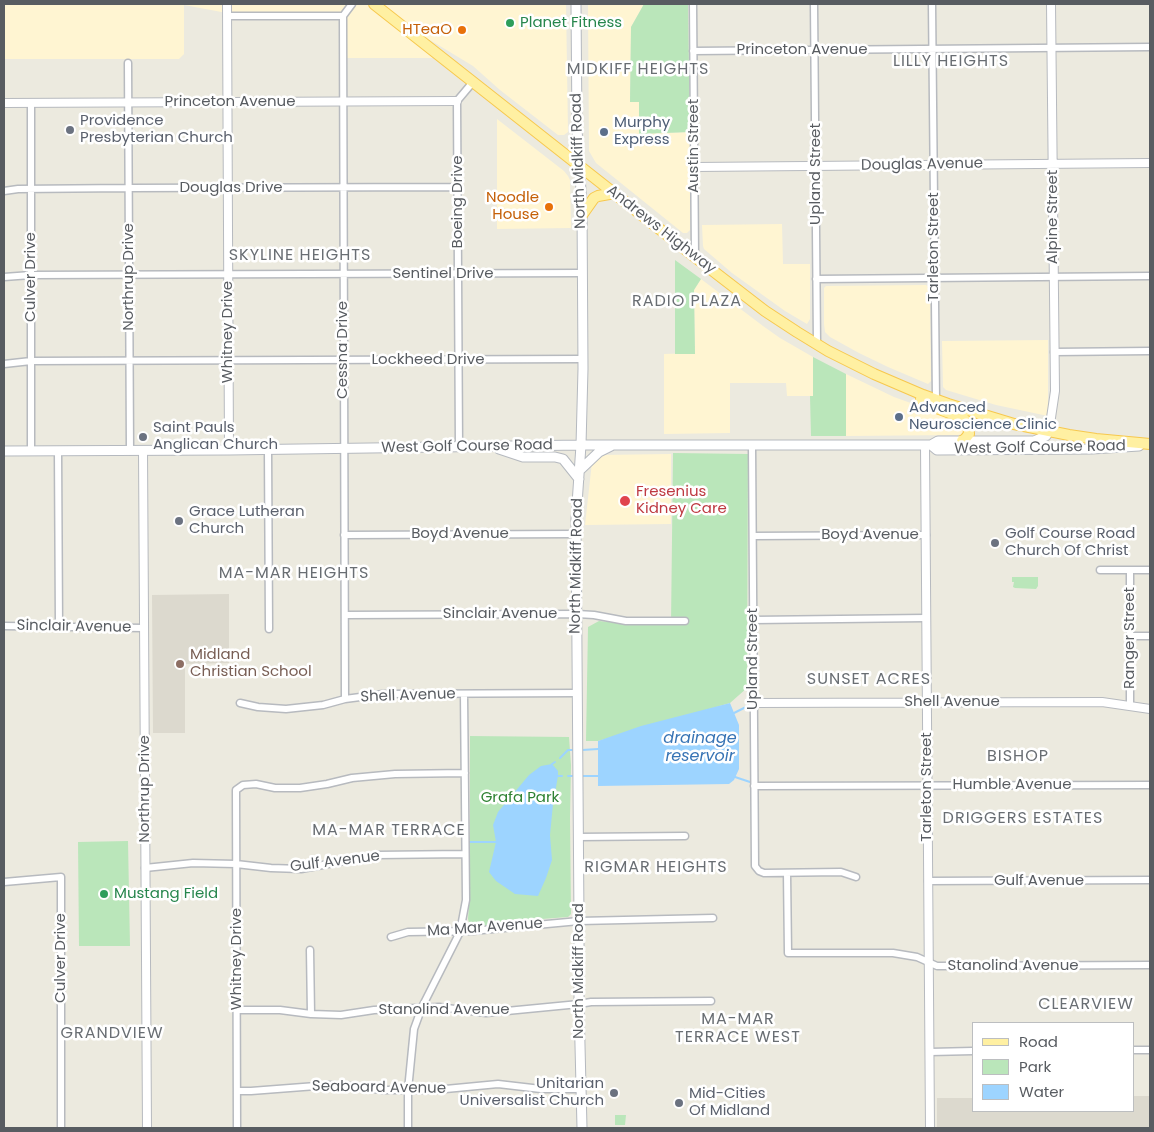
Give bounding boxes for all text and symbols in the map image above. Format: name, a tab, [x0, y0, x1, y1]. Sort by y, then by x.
place label: Planet Fitness	[520, 14, 622, 32]
marker: Planet Fitness	[504, 17, 516, 29]
place label: HTeaO	[402, 21, 452, 39]
marker: HTeaO	[456, 24, 468, 36]
street label: Princeton Avenue	[737, 41, 867, 59]
district label: LILLY HEIGHTS	[891, 52, 1011, 72]
district label: MIDKIFF HEIGHTS	[565, 60, 711, 80]
street label: Princeton Avenue	[165, 93, 295, 111]
street label: North Midkiff Road	[568, 93, 590, 229]
street label: Austin Street	[685, 99, 703, 193]
place label: Providence Presbyterian Church	[80, 112, 233, 147]
place label: Murphy Express	[614, 114, 670, 149]
street label: Upland Street	[807, 123, 825, 225]
marker: Providence Presbyterian Church	[64, 124, 76, 136]
marker: Murphy Express	[598, 126, 610, 138]
street label: Boeing Drive	[449, 155, 467, 249]
street label: Douglas Avenue	[861, 155, 983, 175]
street label: Alpine Street	[1044, 170, 1062, 264]
street label: Douglas Drive	[179, 179, 283, 197]
street label: Andrews Highway	[603, 182, 719, 278]
place label: Noodle House	[486, 189, 539, 224]
street label: Tarleton Street	[925, 192, 943, 302]
marker: Noodle House	[543, 201, 555, 213]
street label: Northrup Drive	[120, 223, 138, 331]
street label: Culver Drive	[22, 232, 40, 322]
district label: SKYLINE HEIGHTS	[227, 246, 373, 266]
street label: Sentinel Drive	[392, 265, 494, 283]
street label: Whitney Drive	[219, 281, 237, 383]
district label: RADIO PLAZA	[631, 292, 743, 312]
street label: Cessna Drive	[334, 301, 352, 399]
street label: Lockheed Drive	[372, 351, 484, 369]
place label: Advanced Neuroscience Clinic	[909, 399, 1057, 434]
marker: Advanced Neuroscience Clinic	[893, 411, 905, 423]
place label: Saint Pauls Anglican Church	[153, 419, 278, 454]
marker: Saint Pauls Anglican Church	[137, 431, 149, 443]
street label: West Golf Course Road	[381, 437, 553, 457]
street label: West Golf Course Road	[954, 438, 1126, 458]
place label: Fresenius Kidney Care	[636, 483, 727, 518]
marker: Fresenius Kidney Care	[618, 494, 632, 508]
street label: North Midkiff Road	[567, 498, 587, 634]
place label: Grace Lutheran Church	[189, 503, 305, 538]
marker: Grace Lutheran Church	[173, 515, 185, 527]
street label: Boyd Avenue	[411, 525, 509, 543]
place label: Golf Course Road Church Of Christ	[1005, 525, 1135, 560]
street label: Boyd Avenue	[821, 526, 919, 544]
marker: Golf Course Road Church Of Christ	[989, 537, 1001, 549]
district label: MA-MAR HEIGHTS	[217, 564, 371, 584]
street label: Ranger Street	[1121, 587, 1139, 689]
street label: Sinclair Avenue	[443, 605, 557, 623]
street label: Upland Street	[744, 608, 762, 710]
street label: Sinclair Avenue	[17, 617, 131, 637]
place label: Midland Christian School	[190, 646, 312, 681]
marker: Midland Christian School	[174, 658, 186, 670]
district label: SUNSET ACRES	[805, 670, 933, 690]
street label: Shell Avenue	[360, 685, 456, 707]
street label: Shell Avenue	[904, 693, 1000, 711]
water label: drainage reservoir	[663, 729, 737, 767]
street label: Tarleton Street	[918, 732, 936, 842]
street label: Northrup Drive	[136, 735, 154, 843]
district label: BISHOP	[986, 747, 1050, 767]
street label: Humble Avenue	[953, 776, 1071, 794]
park label: Grafa Park	[481, 789, 559, 807]
district label: DRIGGERS ESTATES	[941, 809, 1105, 829]
district label: MA-MAR TERRACE	[310, 821, 468, 841]
street label: Gulf Avenue	[289, 848, 381, 876]
district label: RIGMAR HEIGHTS	[583, 858, 729, 878]
street label: Gulf Avenue	[994, 872, 1084, 890]
place label: Mustang Field	[114, 885, 218, 903]
marker: Mustang Field	[98, 888, 110, 900]
street label: North Midkiff Road	[570, 903, 588, 1039]
street label: Whitney Drive	[228, 908, 246, 1010]
street label: Culver Drive	[52, 913, 70, 1003]
street label: Ma Mar Avenue	[426, 915, 544, 941]
street label: Stanolind Avenue	[947, 957, 1079, 975]
district label: CLEARVIEW	[1037, 995, 1135, 1015]
street label: Stanolind Avenue	[378, 1001, 510, 1019]
district label: MA-MAR TERRACE WEST	[674, 1010, 802, 1048]
legend	[972, 1022, 1134, 1112]
district label: GRANDVIEW	[59, 1024, 165, 1044]
text: Road	[1019, 1031, 1058, 1052]
text: Park	[1019, 1056, 1051, 1077]
place label: Unitarian Universalist Church	[460, 1075, 604, 1110]
street label: Seaboard Avenue	[312, 1078, 446, 1098]
text: Water	[1019, 1081, 1064, 1102]
place label: Mid-Cities Of Midland	[689, 1085, 770, 1120]
marker: Unitarian Universalist Church	[608, 1087, 620, 1099]
marker: Mid-Cities Of Midland	[673, 1097, 685, 1109]

